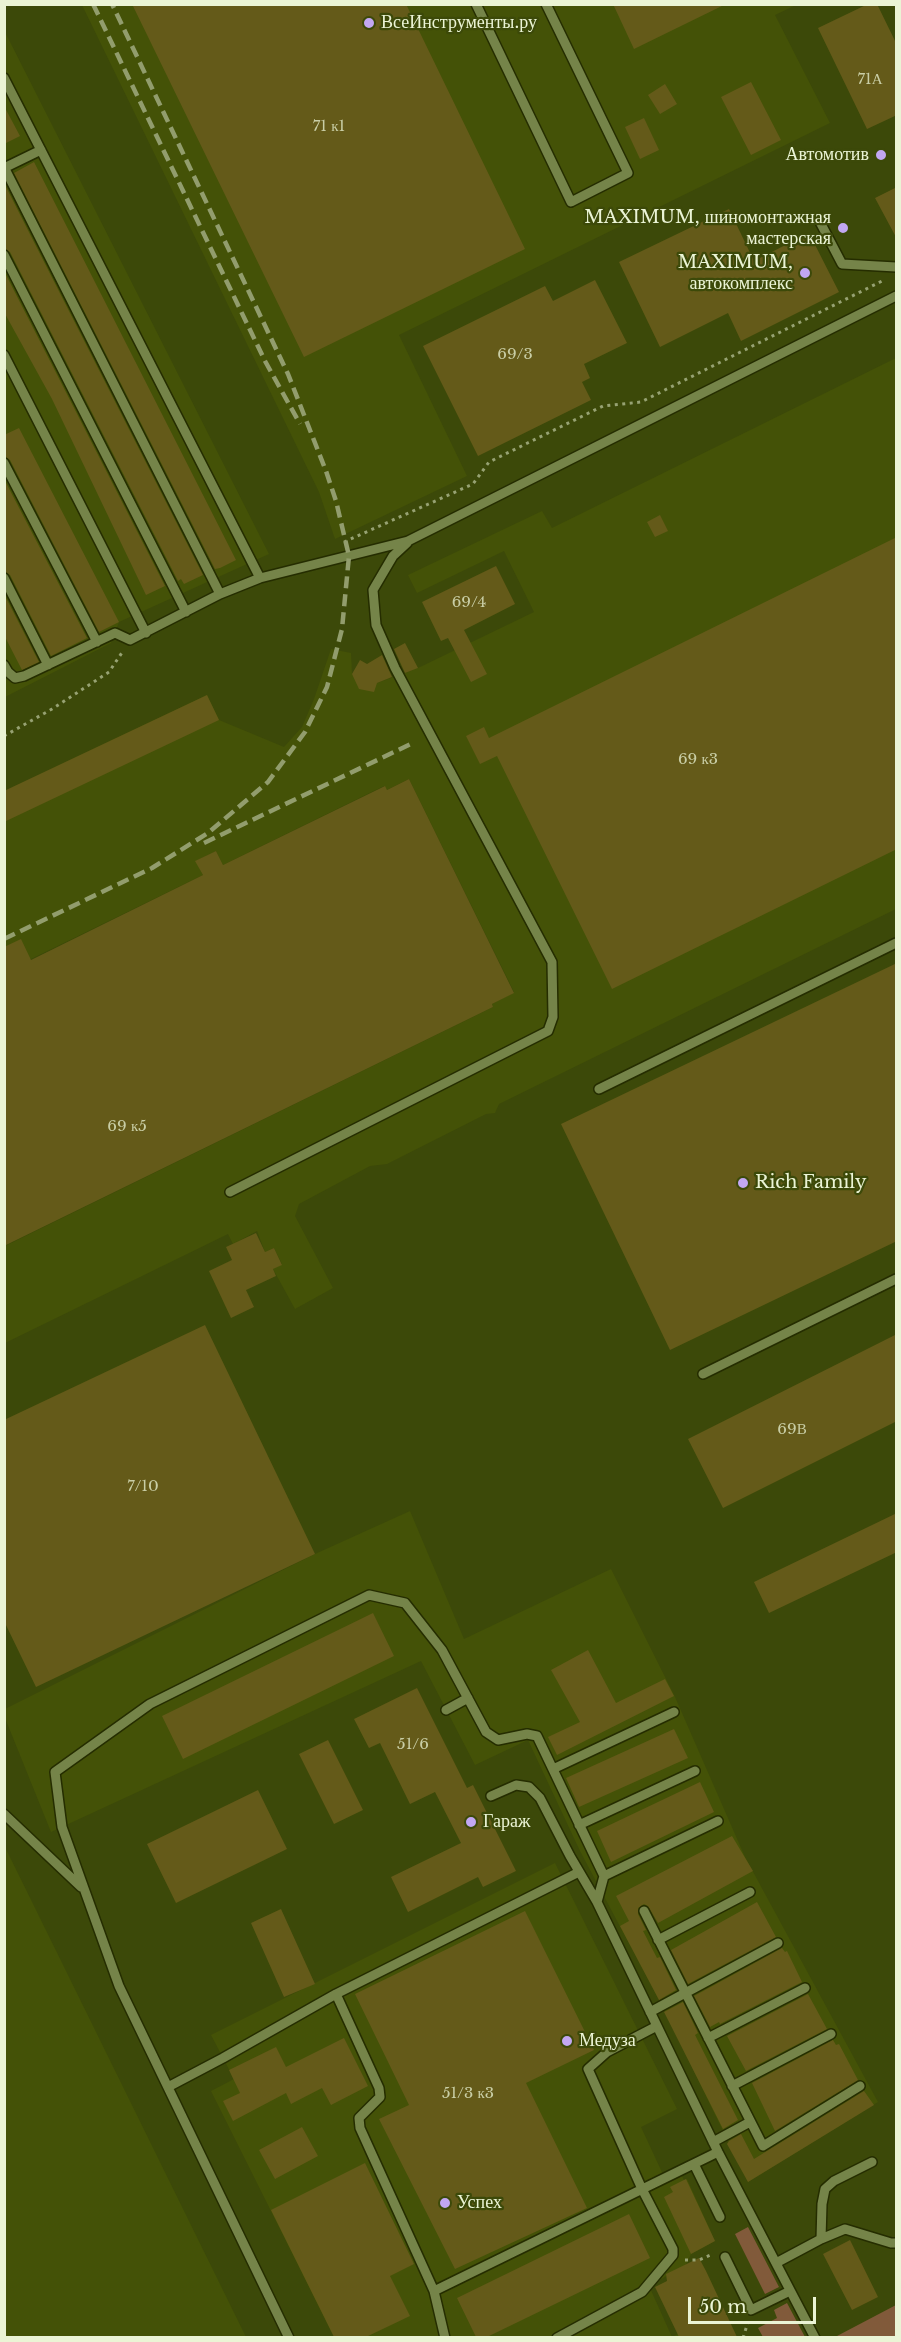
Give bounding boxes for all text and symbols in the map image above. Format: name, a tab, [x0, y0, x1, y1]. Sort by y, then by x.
place label: ВсеИнструменты.ру	[381, 12, 537, 34]
marker: ВсеИнструменты.ру	[362, 16, 376, 30]
house number: 71А	[857, 71, 883, 89]
house number: 71 к1	[313, 118, 345, 136]
place label: Автомотив	[786, 144, 869, 166]
marker: Автомотив	[874, 148, 888, 162]
place label: MAXIMUM, шиномонтажная мастерская	[584, 207, 831, 250]
marker: MAXIMUM, шиномонтажная мастерская	[836, 221, 850, 235]
place label: MAXIMUM, автокомплекс	[678, 252, 793, 294]
marker: MAXIMUM, автокомплекс	[798, 266, 812, 280]
house number: 69/3	[497, 346, 533, 364]
house number: 69/4	[452, 594, 486, 612]
house number: 69 к3	[678, 751, 718, 769]
house number: 69 к5	[107, 1118, 147, 1136]
place label: Rich Family	[755, 1172, 867, 1194]
marker: Rich Family	[736, 1176, 750, 1190]
house number: 69В	[777, 1421, 807, 1439]
house number: 7/10	[127, 1478, 159, 1496]
house number: 51/6	[397, 1736, 429, 1754]
place label: Гараж	[483, 1811, 530, 1833]
marker: Гараж	[464, 1815, 478, 1829]
place label: Медуза	[579, 2030, 636, 2052]
marker: Медуза	[560, 2034, 574, 2048]
house number: 51/3 к3	[442, 2085, 494, 2103]
place label: Успех	[457, 2192, 502, 2214]
marker: Успех	[438, 2196, 452, 2210]
scale bar	[691, 2285, 818, 2323]
text: 50 m	[699, 2296, 747, 2318]

